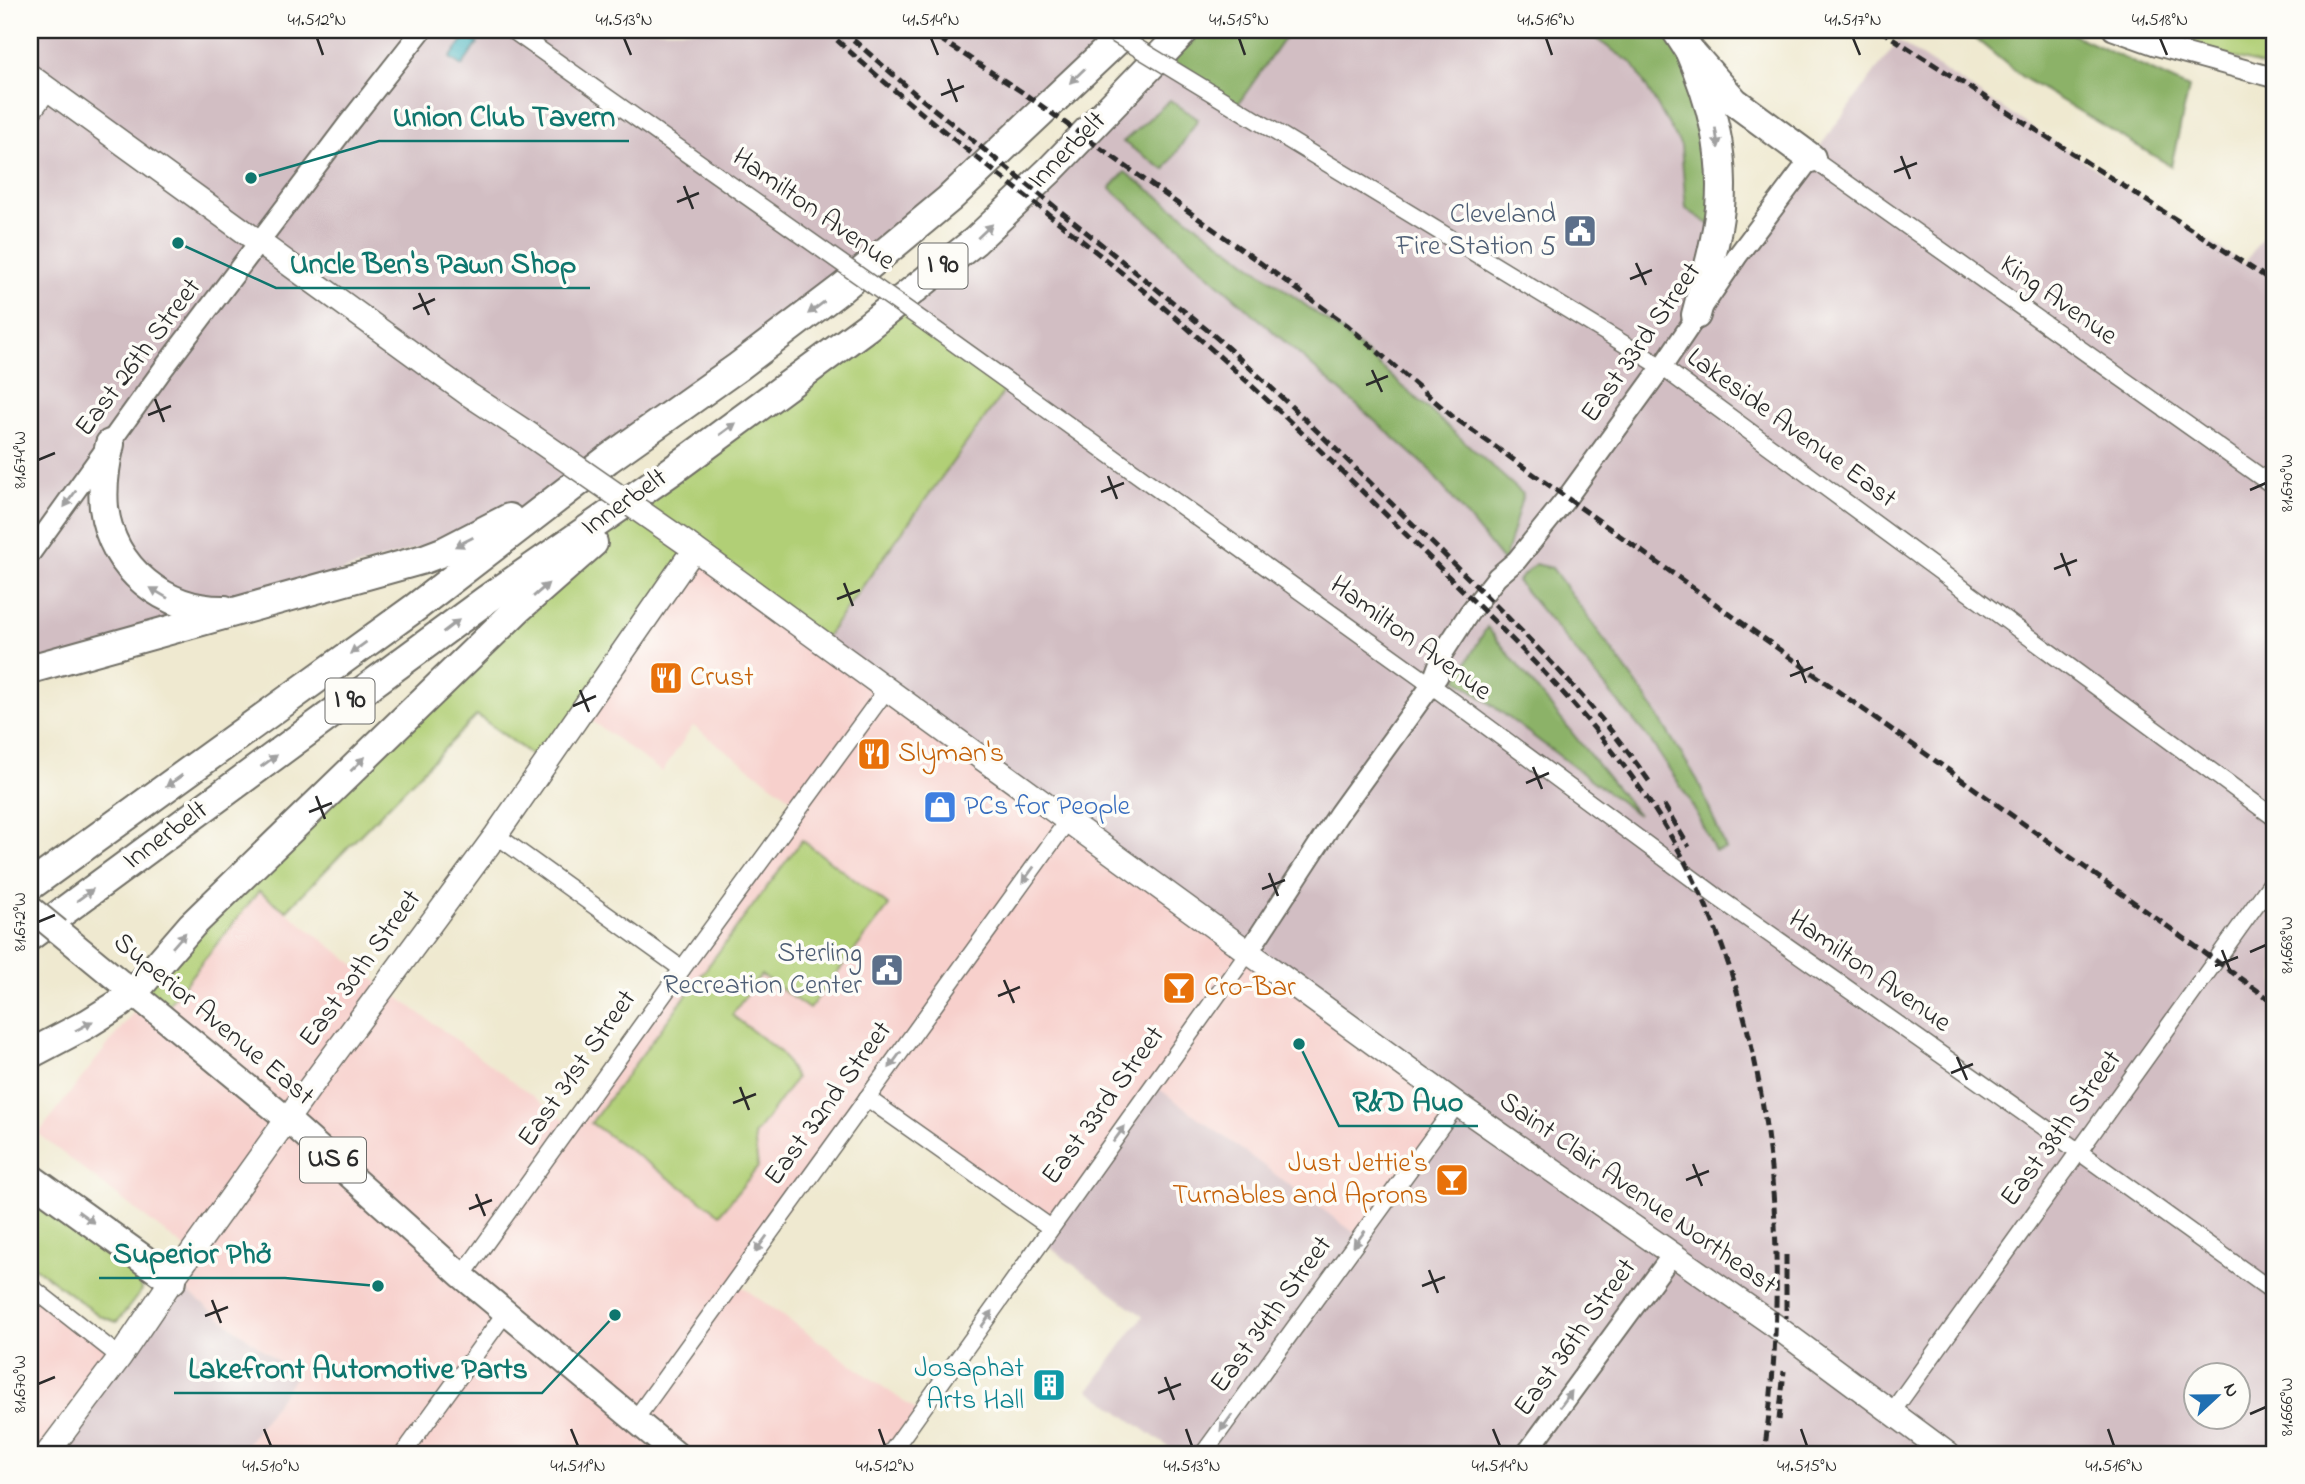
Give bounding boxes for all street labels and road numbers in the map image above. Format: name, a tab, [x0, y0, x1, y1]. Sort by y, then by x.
street label: Innerbelt	[1019, 102, 1117, 200]
street label: Hamilton Avenue	[723, 138, 904, 282]
road number: I 90	[918, 244, 968, 288]
street label: King Avenue	[1991, 245, 2126, 357]
street label: East 33rd Street	[1571, 254, 1713, 432]
street label: East 26th Street	[66, 270, 212, 446]
street label: Lakeside Avenue East	[1677, 339, 1905, 519]
street label: Innerbelt	[574, 458, 676, 548]
street label: Hamilton Avenue	[1321, 566, 1500, 712]
road number: I 90	[326, 678, 374, 723]
street label: Innerbelt	[115, 791, 217, 881]
street label: East 30th Street	[290, 881, 432, 1057]
street label: Hamilton Avenue	[1779, 900, 1960, 1044]
street label: Superior Avenue East	[103, 923, 323, 1117]
street label: East 31st Street	[508, 982, 648, 1156]
street label: East 32nd Street	[755, 1013, 903, 1195]
street label: East 33rd Street	[1032, 1018, 1176, 1194]
street label: East 38th Street	[1991, 1042, 2133, 1216]
street label: Saint Clair Avenue Northeast	[1490, 1082, 1784, 1306]
road number: US 6	[300, 1138, 366, 1182]
street label: East 34th Street	[1201, 1228, 1343, 1402]
street label: East 36th Street	[1504, 1250, 1648, 1426]

